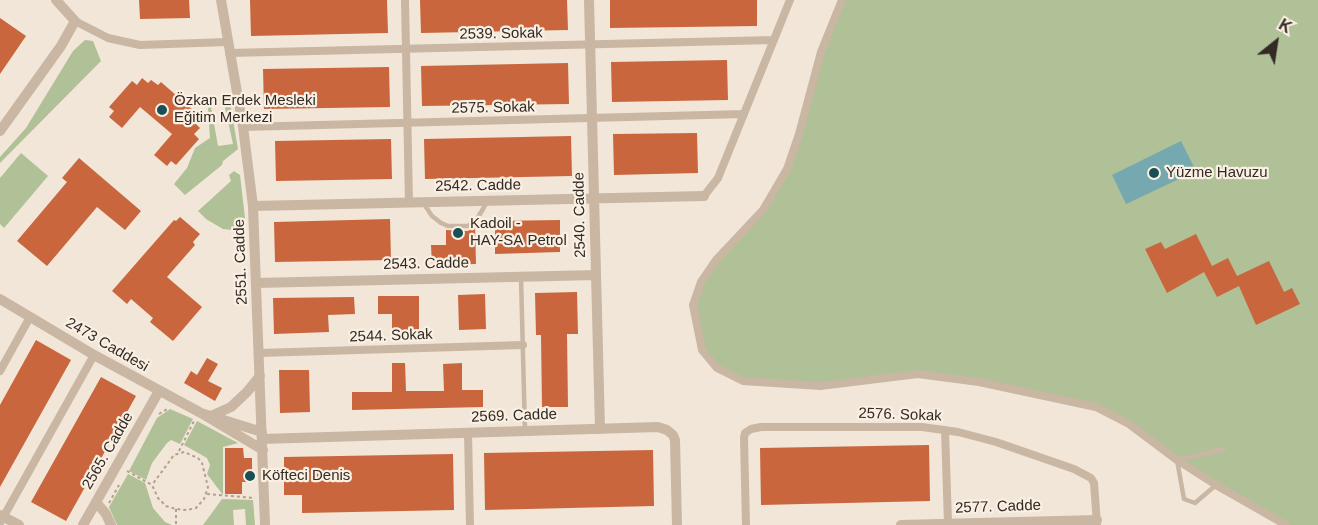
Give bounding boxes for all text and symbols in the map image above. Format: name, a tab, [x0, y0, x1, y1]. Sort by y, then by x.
north arrow	[1246, 12, 1306, 72]
text: K	[1276, 16, 1295, 36]
street label: 2539. Sokak	[459, 24, 543, 44]
place label: Özkan Erdek Mesleki Eğitim Merkezi	[174, 92, 316, 127]
street label: 2575. Sokak	[451, 98, 535, 118]
marker: Özkan Erdek Mesleki Eğitim Merkezi	[155, 103, 169, 117]
place label: Yüzme Havuzu	[1166, 164, 1268, 182]
marker: Yüzme Havuzu	[1147, 166, 1161, 180]
street label: 2540. Cadde	[570, 172, 590, 258]
street label: 2542. Cadde	[435, 176, 521, 196]
place label: Kadoil - HAY-SA Petrol	[470, 215, 567, 250]
street label: 2551. Cadde	[231, 219, 251, 305]
marker: Kadoil - HAY-SA Petrol	[451, 226, 465, 240]
street label: 2543. Cadde	[383, 254, 469, 274]
street label: 2473 Caddesi	[62, 314, 152, 376]
street label: 2544. Sokak	[349, 326, 433, 346]
street label: 2576. Sokak	[858, 405, 942, 425]
street label: 2569. Cadde	[471, 406, 557, 426]
street label: 2565. Cadde	[79, 409, 137, 493]
place label: Köfteci Denis	[262, 467, 350, 485]
marker: Köfteci Denis	[243, 469, 257, 483]
street label: 2577. Cadde	[955, 497, 1041, 517]

